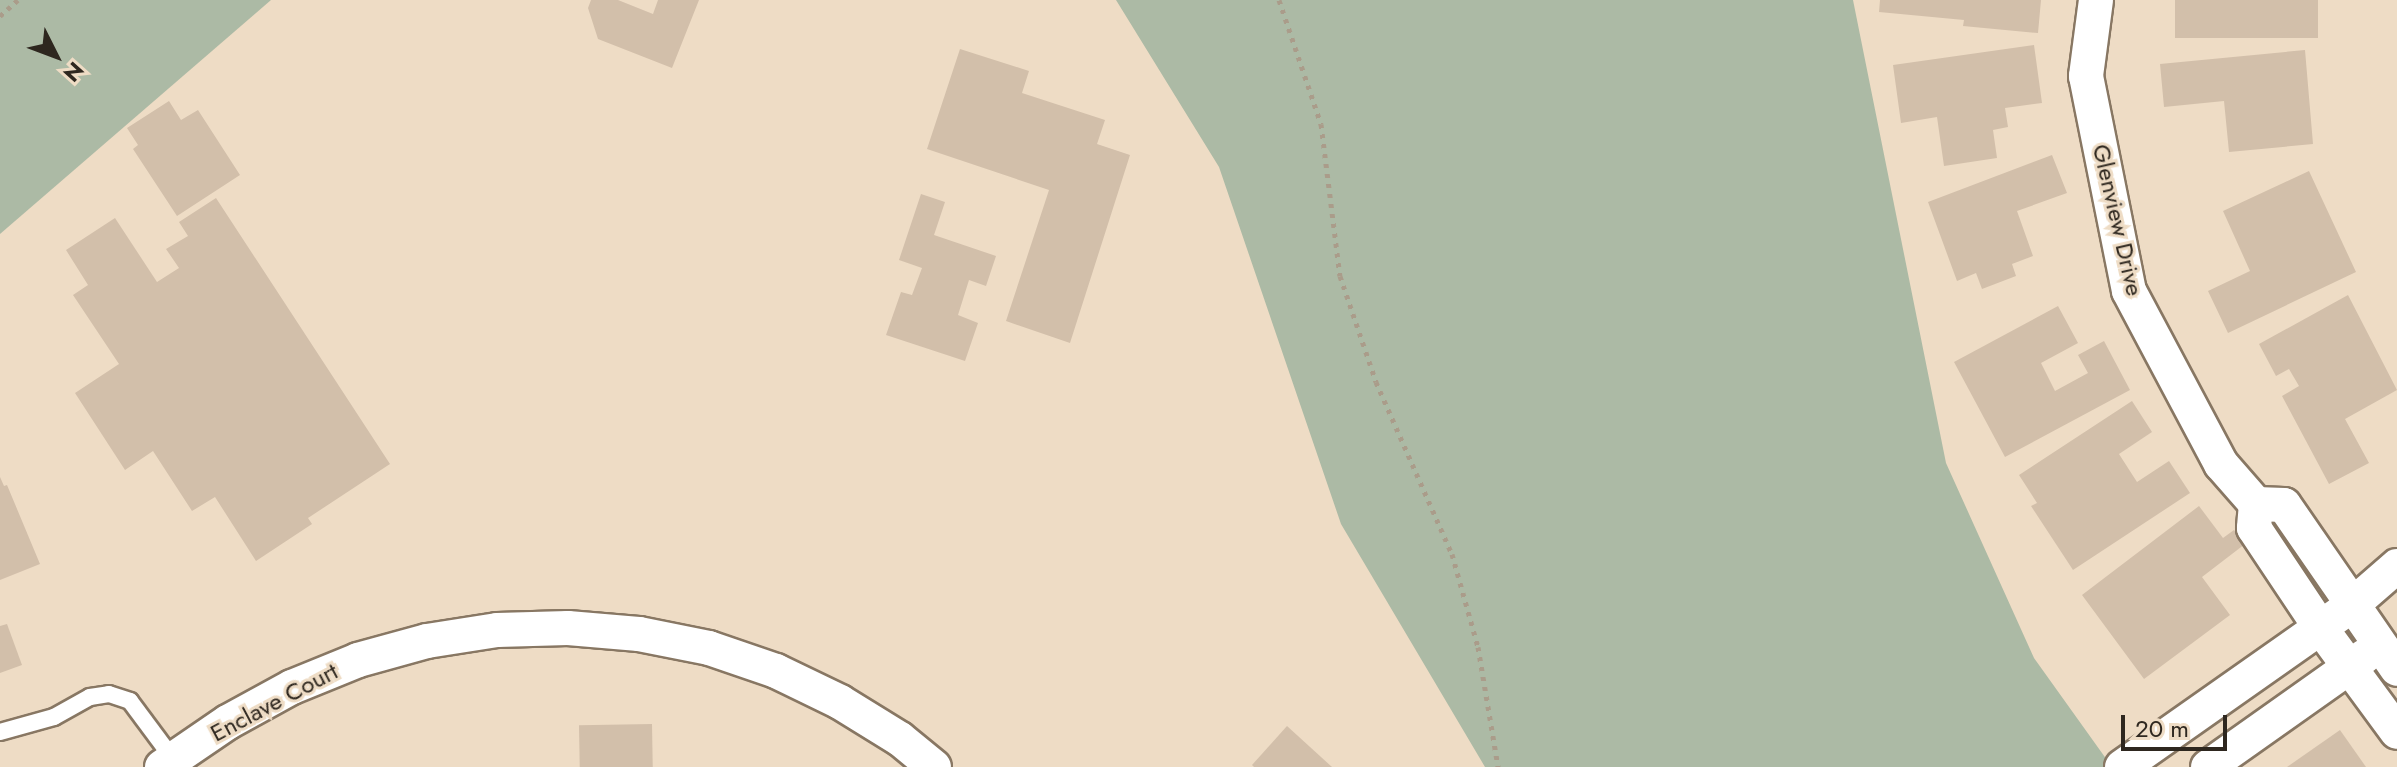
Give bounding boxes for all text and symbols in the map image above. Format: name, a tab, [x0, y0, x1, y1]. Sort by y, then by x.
north arrow	[16, 16, 96, 96]
text: N	[56, 55, 92, 89]
street label: Glenview Drive	[2087, 141, 2149, 299]
street label: Enclave Court	[205, 656, 343, 748]
scale bar	[2125, 699, 2231, 749]
text: 20 m	[2135, 711, 2189, 746]

